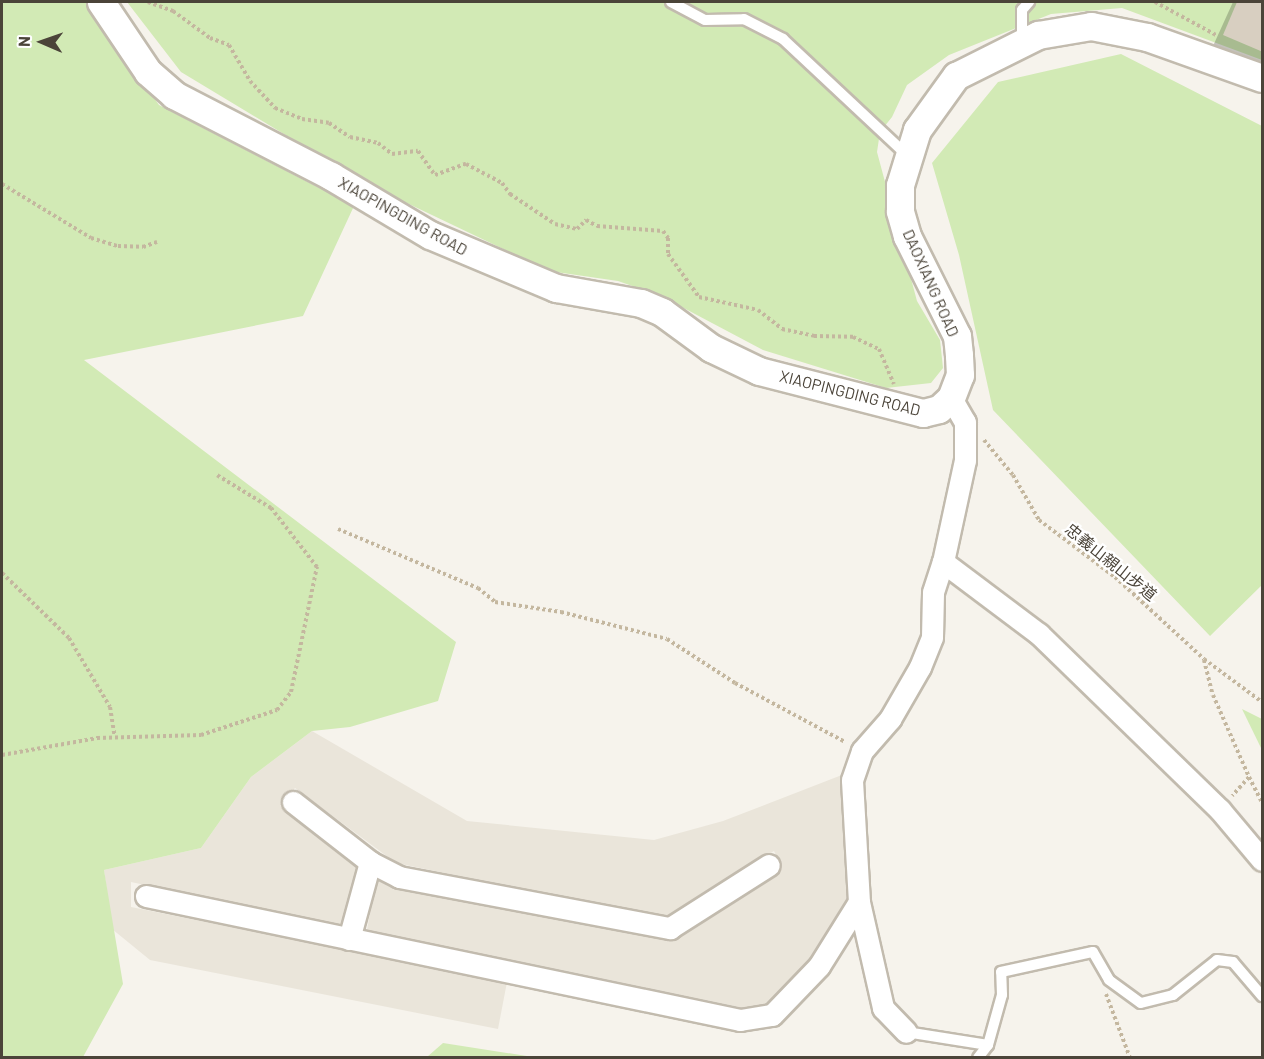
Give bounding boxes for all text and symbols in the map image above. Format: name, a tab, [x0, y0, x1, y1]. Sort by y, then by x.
north arrow	[12, 12, 72, 72]
text: N	[14, 36, 33, 47]
street label: XIAOPINGDING ROAD	[335, 173, 471, 259]
street label: DAOXIANG ROAD	[899, 226, 963, 340]
street label: XIAOPINGDING ROAD	[778, 366, 922, 420]
street label: 忠義山親山步道	[1061, 519, 1161, 605]

